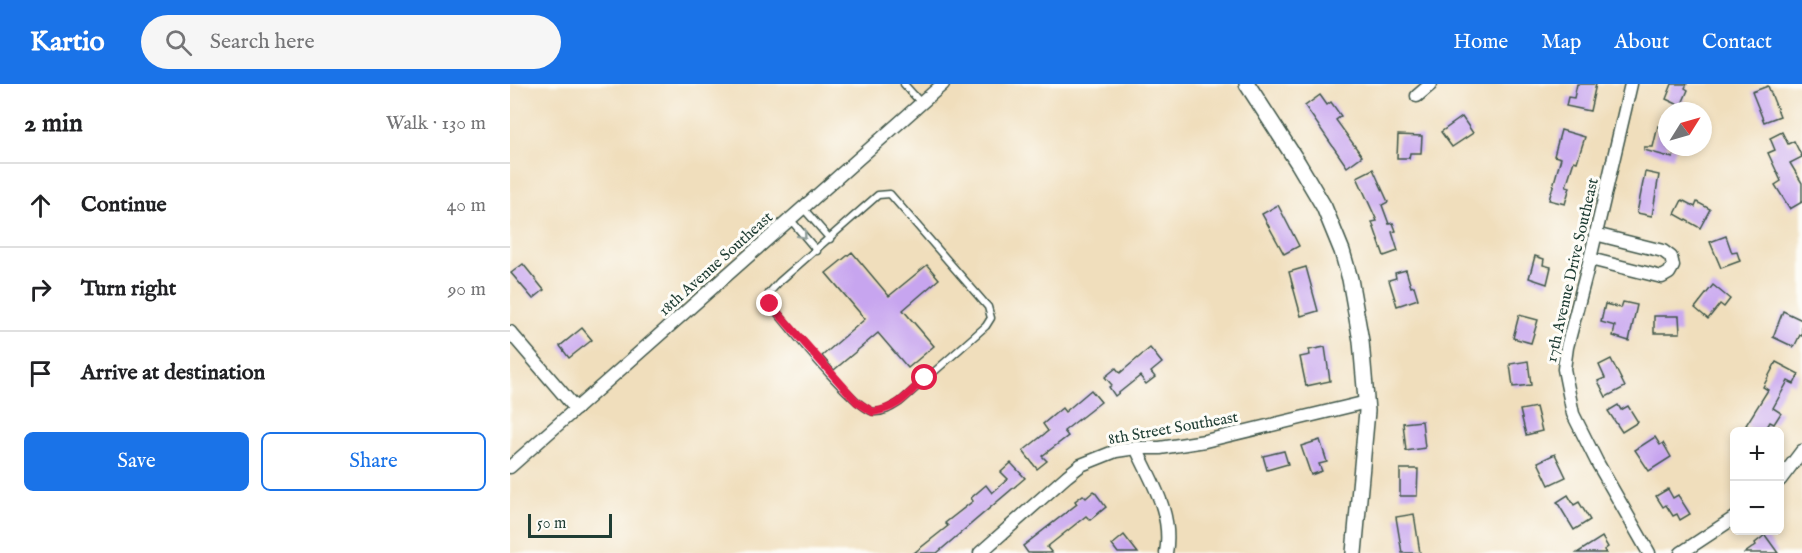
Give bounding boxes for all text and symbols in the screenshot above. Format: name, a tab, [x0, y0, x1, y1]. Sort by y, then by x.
search box	[141, 15, 561, 69]
text: Kartio	[30, 25, 105, 60]
icon: search	[162, 26, 195, 59]
text: Search here	[210, 28, 315, 56]
text: Home	[1453, 29, 1508, 56]
text: Map	[1541, 29, 1581, 56]
text: About	[1614, 29, 1669, 56]
text: Contact	[1702, 29, 1772, 56]
north arrow	[1658, 102, 1712, 156]
text: 2 min	[24, 107, 83, 140]
text: Walk · 130 m	[386, 111, 486, 136]
street label: 17th Avenue Drive Southeast	[1542, 176, 1604, 365]
icon: ahead	[24, 189, 57, 222]
text: Continue	[81, 191, 167, 219]
text: 40 m	[447, 193, 486, 218]
street label: 18th Avenue Southeast	[655, 208, 778, 321]
one-way arrow	[796, 228, 807, 239]
icon: right	[24, 273, 57, 306]
text: Turn right	[81, 275, 176, 303]
text: 90 m	[448, 277, 486, 302]
route end	[756, 290, 782, 316]
icon: arrive	[24, 357, 57, 390]
text: Arrive at destination	[81, 359, 265, 387]
route start	[911, 364, 937, 390]
street label: 8th Street Southeast	[1107, 408, 1240, 450]
map controls	[1730, 427, 1784, 535]
button: +	[1730, 427, 1784, 481]
button: Save	[24, 432, 249, 491]
button: Share	[261, 432, 486, 491]
button: −	[1730, 481, 1784, 535]
scale bar	[528, 511, 612, 538]
text: 50 m	[537, 514, 566, 534]

